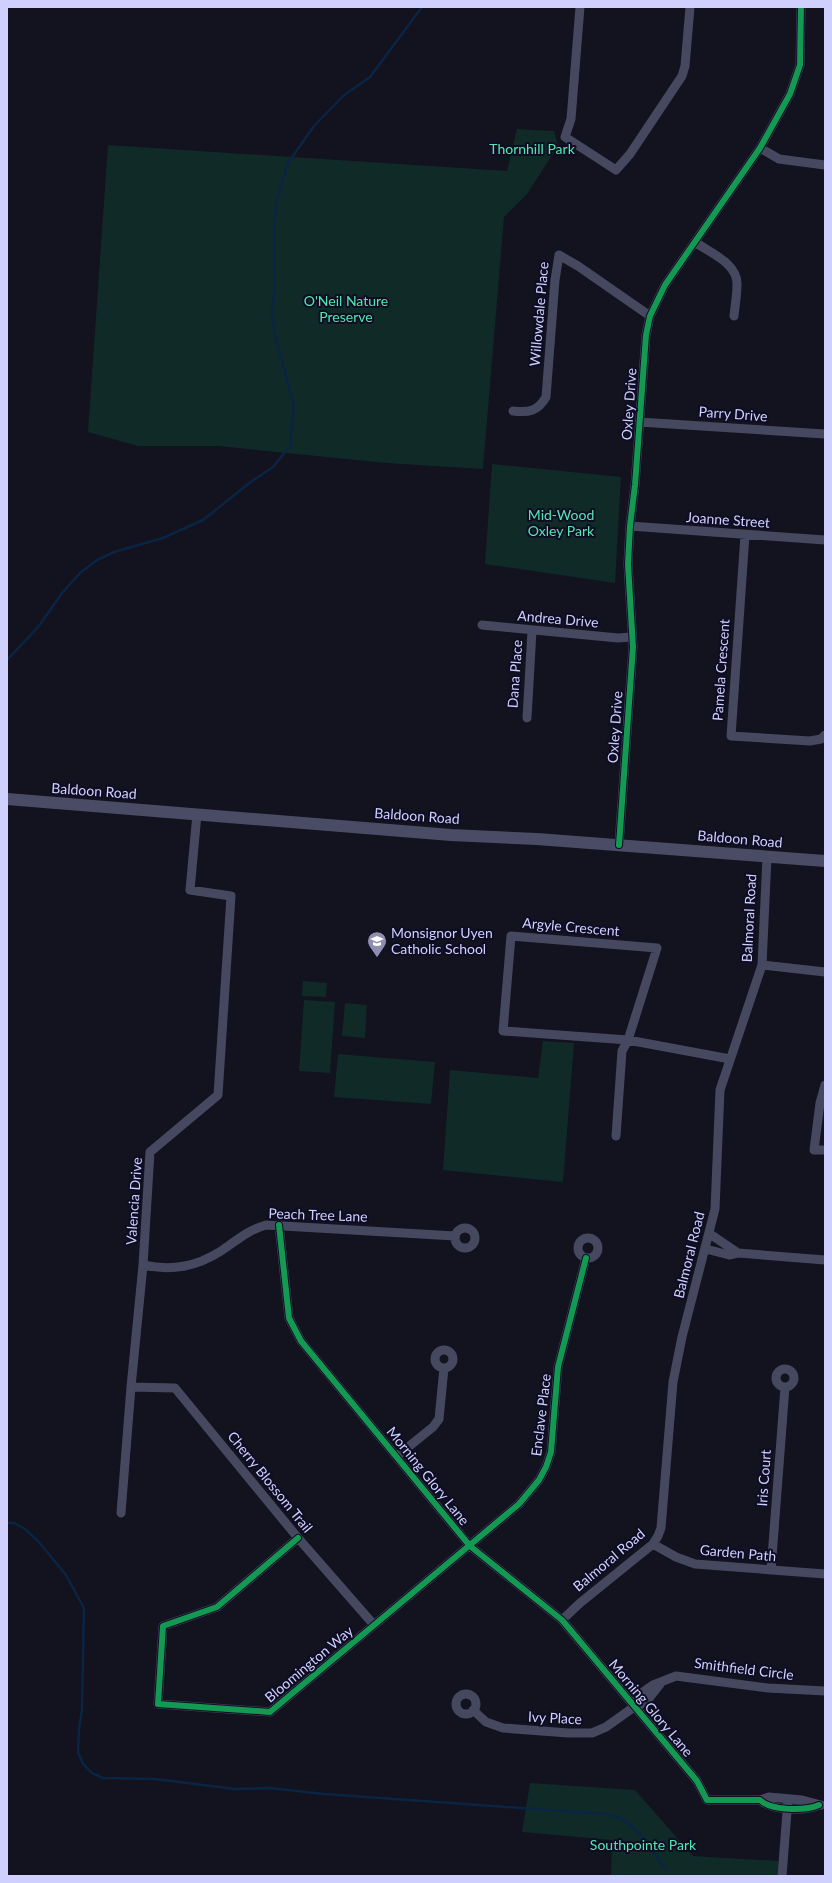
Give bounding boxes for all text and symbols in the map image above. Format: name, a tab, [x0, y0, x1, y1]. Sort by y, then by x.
park label: Thornhill Park	[489, 140, 576, 157]
street label: Willowdale Place	[525, 261, 552, 367]
park label: O'Neil Nature Preserve	[304, 292, 388, 325]
street label: Oxley Drive	[617, 367, 640, 441]
street label: Parry Drive	[698, 403, 768, 424]
park label: Mid-Wood Oxley Park	[528, 506, 595, 539]
street label: Joanne Street	[686, 508, 771, 531]
street label: Andrea Drive	[517, 606, 599, 631]
street label: Pamela Crescent	[708, 618, 733, 722]
street label: Dana Place	[504, 639, 525, 709]
street label: Oxley Drive	[603, 690, 626, 764]
street label: Baldoon Road	[51, 779, 137, 802]
street label: Baldoon Road	[374, 804, 460, 827]
street label: Baldoon Road	[697, 826, 783, 851]
street label: Balmoral Road	[738, 873, 759, 963]
street label: Argyle Crescent	[522, 914, 620, 939]
place label: Monsignor Uyen Catholic School	[391, 924, 493, 957]
school or university icon: Monsignor Uyen Catholic School	[366, 930, 388, 958]
street label: Valencia Drive	[122, 1157, 145, 1245]
street label: Peach Tree Lane	[268, 1204, 368, 1225]
street label: Balmoral Road	[670, 1210, 707, 1300]
street label: Enclave Place	[527, 1373, 554, 1457]
street label: Morning Glory Lane	[383, 1423, 473, 1528]
street label: Cherry Blossom Trail	[224, 1428, 316, 1536]
street label: Iris Court	[753, 1449, 774, 1507]
street label: Balmoral Road	[569, 1525, 648, 1595]
street label: Garden Path	[699, 1541, 777, 1564]
street label: Bloomington Way	[261, 1621, 357, 1705]
street label: Smithfield Circle	[693, 1654, 795, 1683]
street label: Morning Glory Lane	[606, 1655, 697, 1760]
street label: Ivy Place	[528, 1708, 582, 1727]
park label: Southpointe Park	[590, 1836, 697, 1853]

